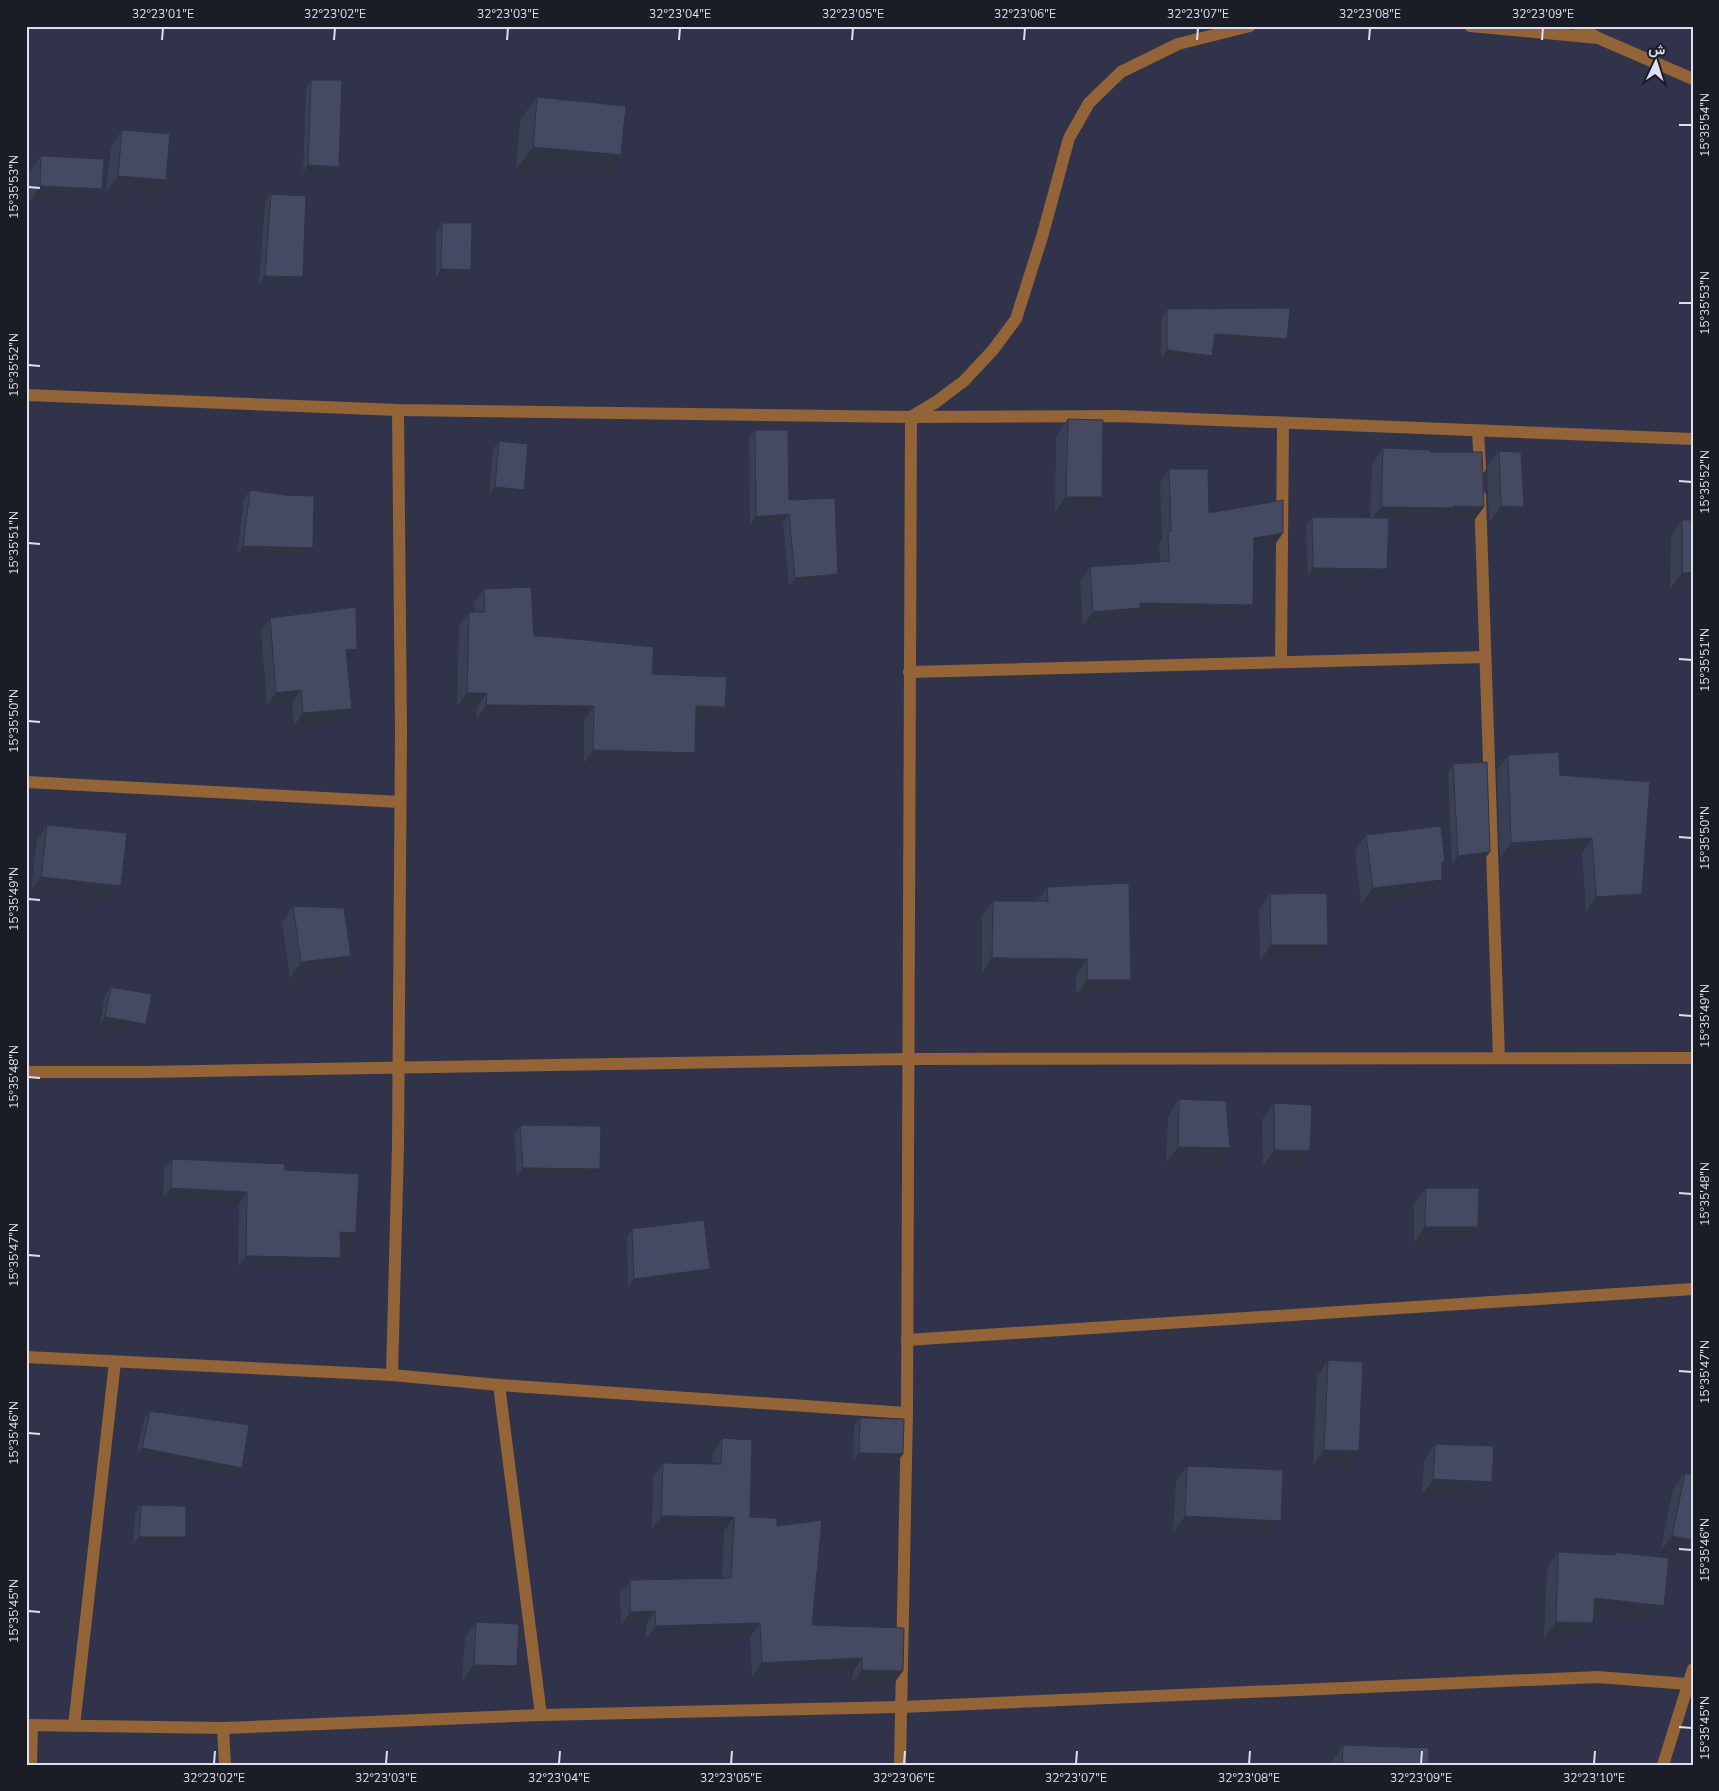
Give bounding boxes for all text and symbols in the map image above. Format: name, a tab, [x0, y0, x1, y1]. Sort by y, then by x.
text: 32°23'01"E	[132, 6, 194, 22]
text: 32°23'02"E	[304, 6, 366, 22]
text: 32°23'03"E	[477, 6, 539, 22]
text: 32°23'04"E	[649, 6, 711, 22]
text: 32°23'05"E	[822, 6, 884, 22]
text: 32°23'06"E	[994, 6, 1056, 22]
text: 32°23'07"E	[1167, 6, 1229, 22]
text: 32°23'08"E	[1339, 6, 1401, 22]
text: 32°23'09"E	[1512, 6, 1574, 22]
north arrow	[1632, 38, 1682, 88]
text: ش	[1648, 39, 1666, 60]
text: 15°35'54"N	[1697, 93, 1713, 157]
text: 15°35'53"N	[6, 155, 22, 219]
text: 15°35'53"N	[1697, 271, 1713, 335]
text: 15°35'52"N	[6, 333, 22, 397]
text: 15°35'52"N	[1697, 450, 1713, 514]
text: 15°35'51"N	[6, 511, 22, 575]
text: 15°35'51"N	[1697, 628, 1713, 692]
text: 15°35'50"N	[6, 689, 22, 753]
text: 15°35'50"N	[1697, 806, 1713, 870]
text: 15°35'49"N	[6, 867, 22, 931]
text: 15°35'49"N	[1697, 984, 1713, 1048]
text: 15°35'48"N	[6, 1045, 22, 1109]
text: 15°35'48"N	[1697, 1162, 1713, 1226]
text: 15°35'47"N	[6, 1223, 22, 1287]
text: 15°35'47"N	[1697, 1340, 1713, 1404]
text: 15°35'46"N	[6, 1401, 22, 1465]
text: 15°35'46"N	[1697, 1518, 1713, 1582]
text: 15°35'45"N	[6, 1579, 22, 1643]
text: 15°35'45"N	[1697, 1696, 1713, 1760]
text: 32°23'02"E	[183, 1770, 245, 1786]
text: 32°23'03"E	[355, 1770, 417, 1786]
text: 32°23'04"E	[528, 1770, 590, 1786]
text: 32°23'05"E	[700, 1770, 762, 1786]
text: 32°23'06"E	[873, 1770, 935, 1786]
text: 32°23'07"E	[1045, 1770, 1107, 1786]
text: 32°23'08"E	[1218, 1770, 1280, 1786]
text: 32°23'09"E	[1390, 1770, 1452, 1786]
text: 32°23'10"E	[1563, 1770, 1625, 1786]

